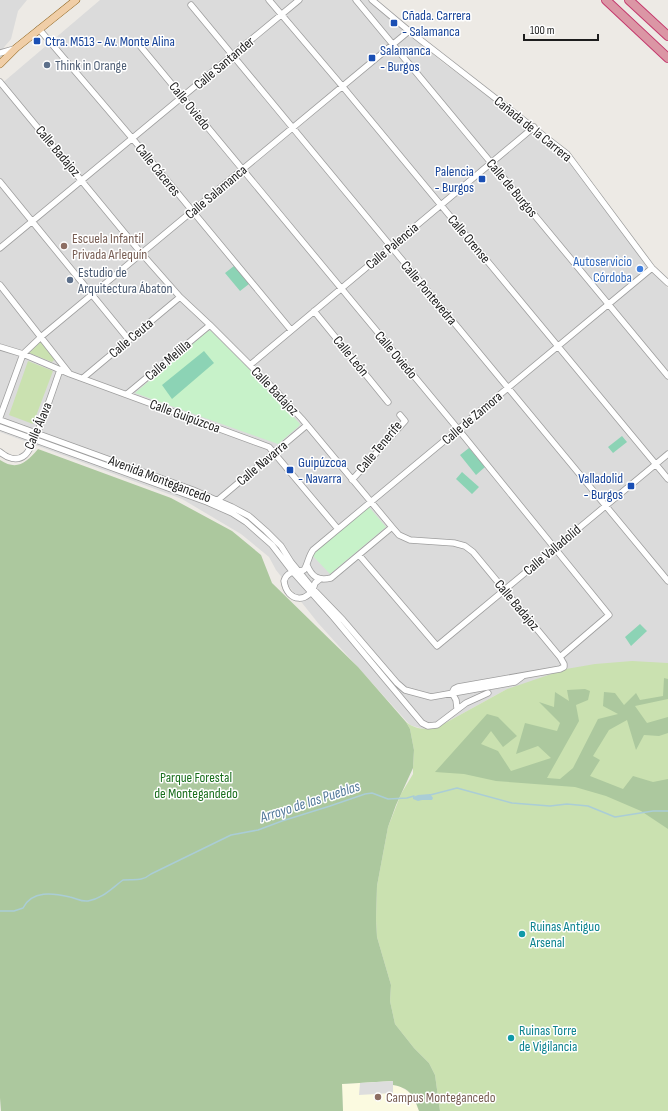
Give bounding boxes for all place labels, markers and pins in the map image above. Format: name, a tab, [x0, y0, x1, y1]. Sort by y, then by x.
place label: Cñada. Carrera - Salamanca	[402, 7, 471, 40]
marker: Cñada. Carrera - Salamanca	[389, 18, 399, 28]
place label: Ctra. M513 - Av. Monte Alina	[45, 33, 175, 50]
marker: Ctra. M513 - Av. Monte Alina	[32, 36, 42, 46]
place label: Salamanca - Burgos	[380, 42, 431, 75]
marker: Salamanca - Burgos	[367, 53, 377, 63]
place label: Think in Orange	[55, 57, 127, 74]
marker: Think in Orange	[42, 60, 52, 70]
place label: Palencia - Burgos	[435, 163, 474, 196]
marker: Palencia - Burgos	[477, 174, 487, 184]
place label: Escuela Infantil Privada Arlequín	[72, 230, 147, 263]
marker: Escuela Infantil Privada Arlequín	[59, 241, 69, 251]
place label: Autoservicio Córdoba	[572, 253, 632, 286]
place label: Estudio de Arquitectura Ábaton	[77, 264, 173, 297]
marker: Autoservicio Córdoba	[635, 264, 645, 274]
marker: Estudio de Arquitectura Ábaton	[65, 275, 75, 285]
place label: Guipúzcoa - Navarra	[298, 454, 347, 487]
marker: Guipúzcoa - Navarra	[285, 465, 295, 475]
place label: Valladolid - Burgos	[578, 470, 623, 503]
marker: Valladolid - Burgos	[626, 481, 636, 491]
place label: Ruinas Antiguo Arsenal	[529, 918, 600, 951]
marker: Ruinas Antiguo Arsenal	[517, 929, 527, 939]
place label: Ruinas Torre de Vigilancia	[519, 1022, 577, 1055]
marker: Ruinas Torre de Vigilancia	[506, 1033, 516, 1043]
place label: Campus Montegancedo	[386, 1089, 496, 1106]
marker: Campus Montegancedo	[373, 1092, 383, 1102]

